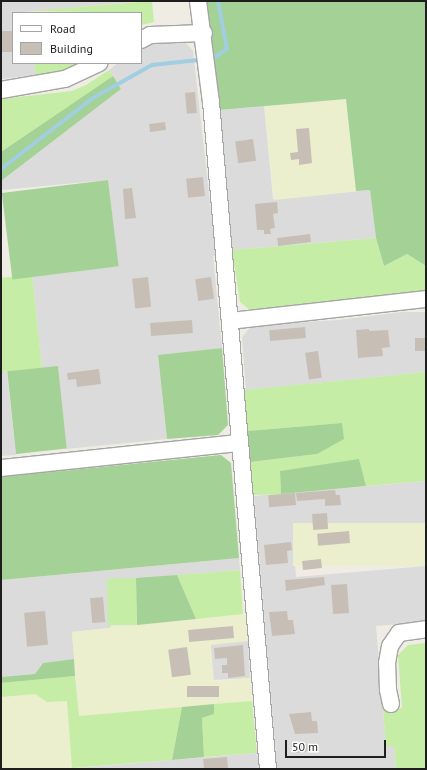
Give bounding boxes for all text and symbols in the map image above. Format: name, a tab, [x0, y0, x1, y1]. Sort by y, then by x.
legend	[12, 12, 142, 64]
text: Road	[50, 21, 75, 36]
text: Building	[50, 41, 93, 56]
scale bar	[287, 732, 388, 758]
text: 50 m	[292, 739, 318, 754]

